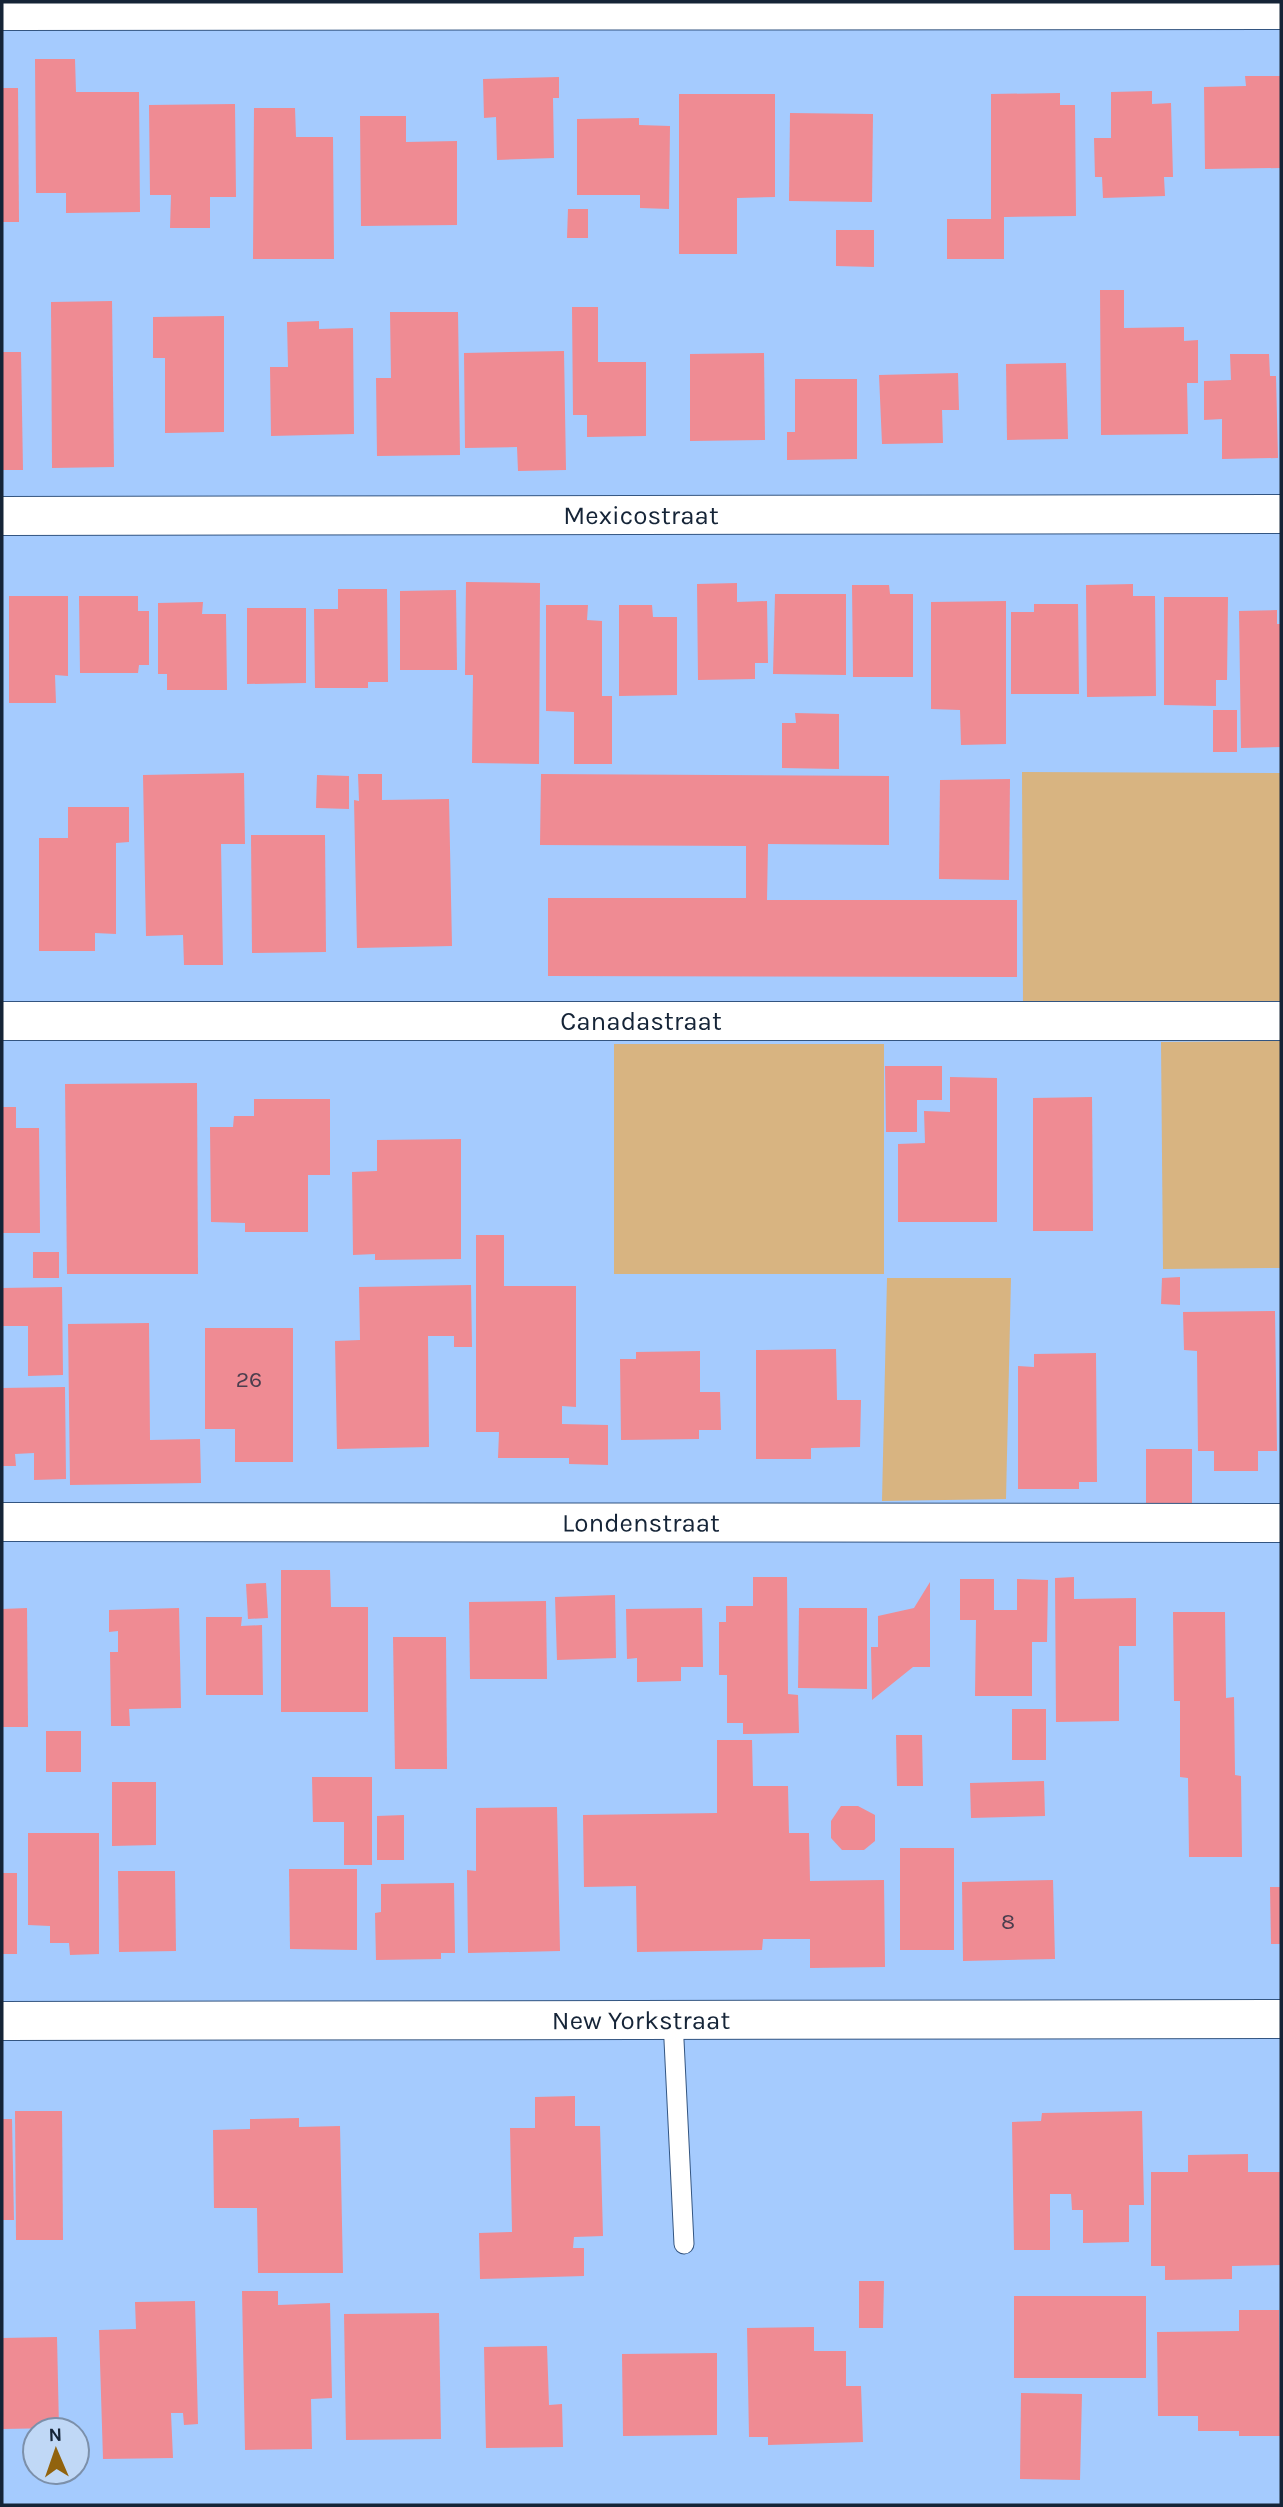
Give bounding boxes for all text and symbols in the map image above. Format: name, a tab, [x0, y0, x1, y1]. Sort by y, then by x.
street label: Mexicostraat	[563, 500, 719, 531]
street label: Canadastraat	[560, 1006, 722, 1037]
house number: 26	[236, 1366, 262, 1393]
street label: Londenstraat	[562, 1507, 720, 1539]
house number: 8	[1001, 1908, 1015, 1935]
street label: New Yorkstraat	[552, 2005, 730, 2036]
north arrow	[21, 2416, 91, 2486]
text: N	[48, 2424, 63, 2446]

